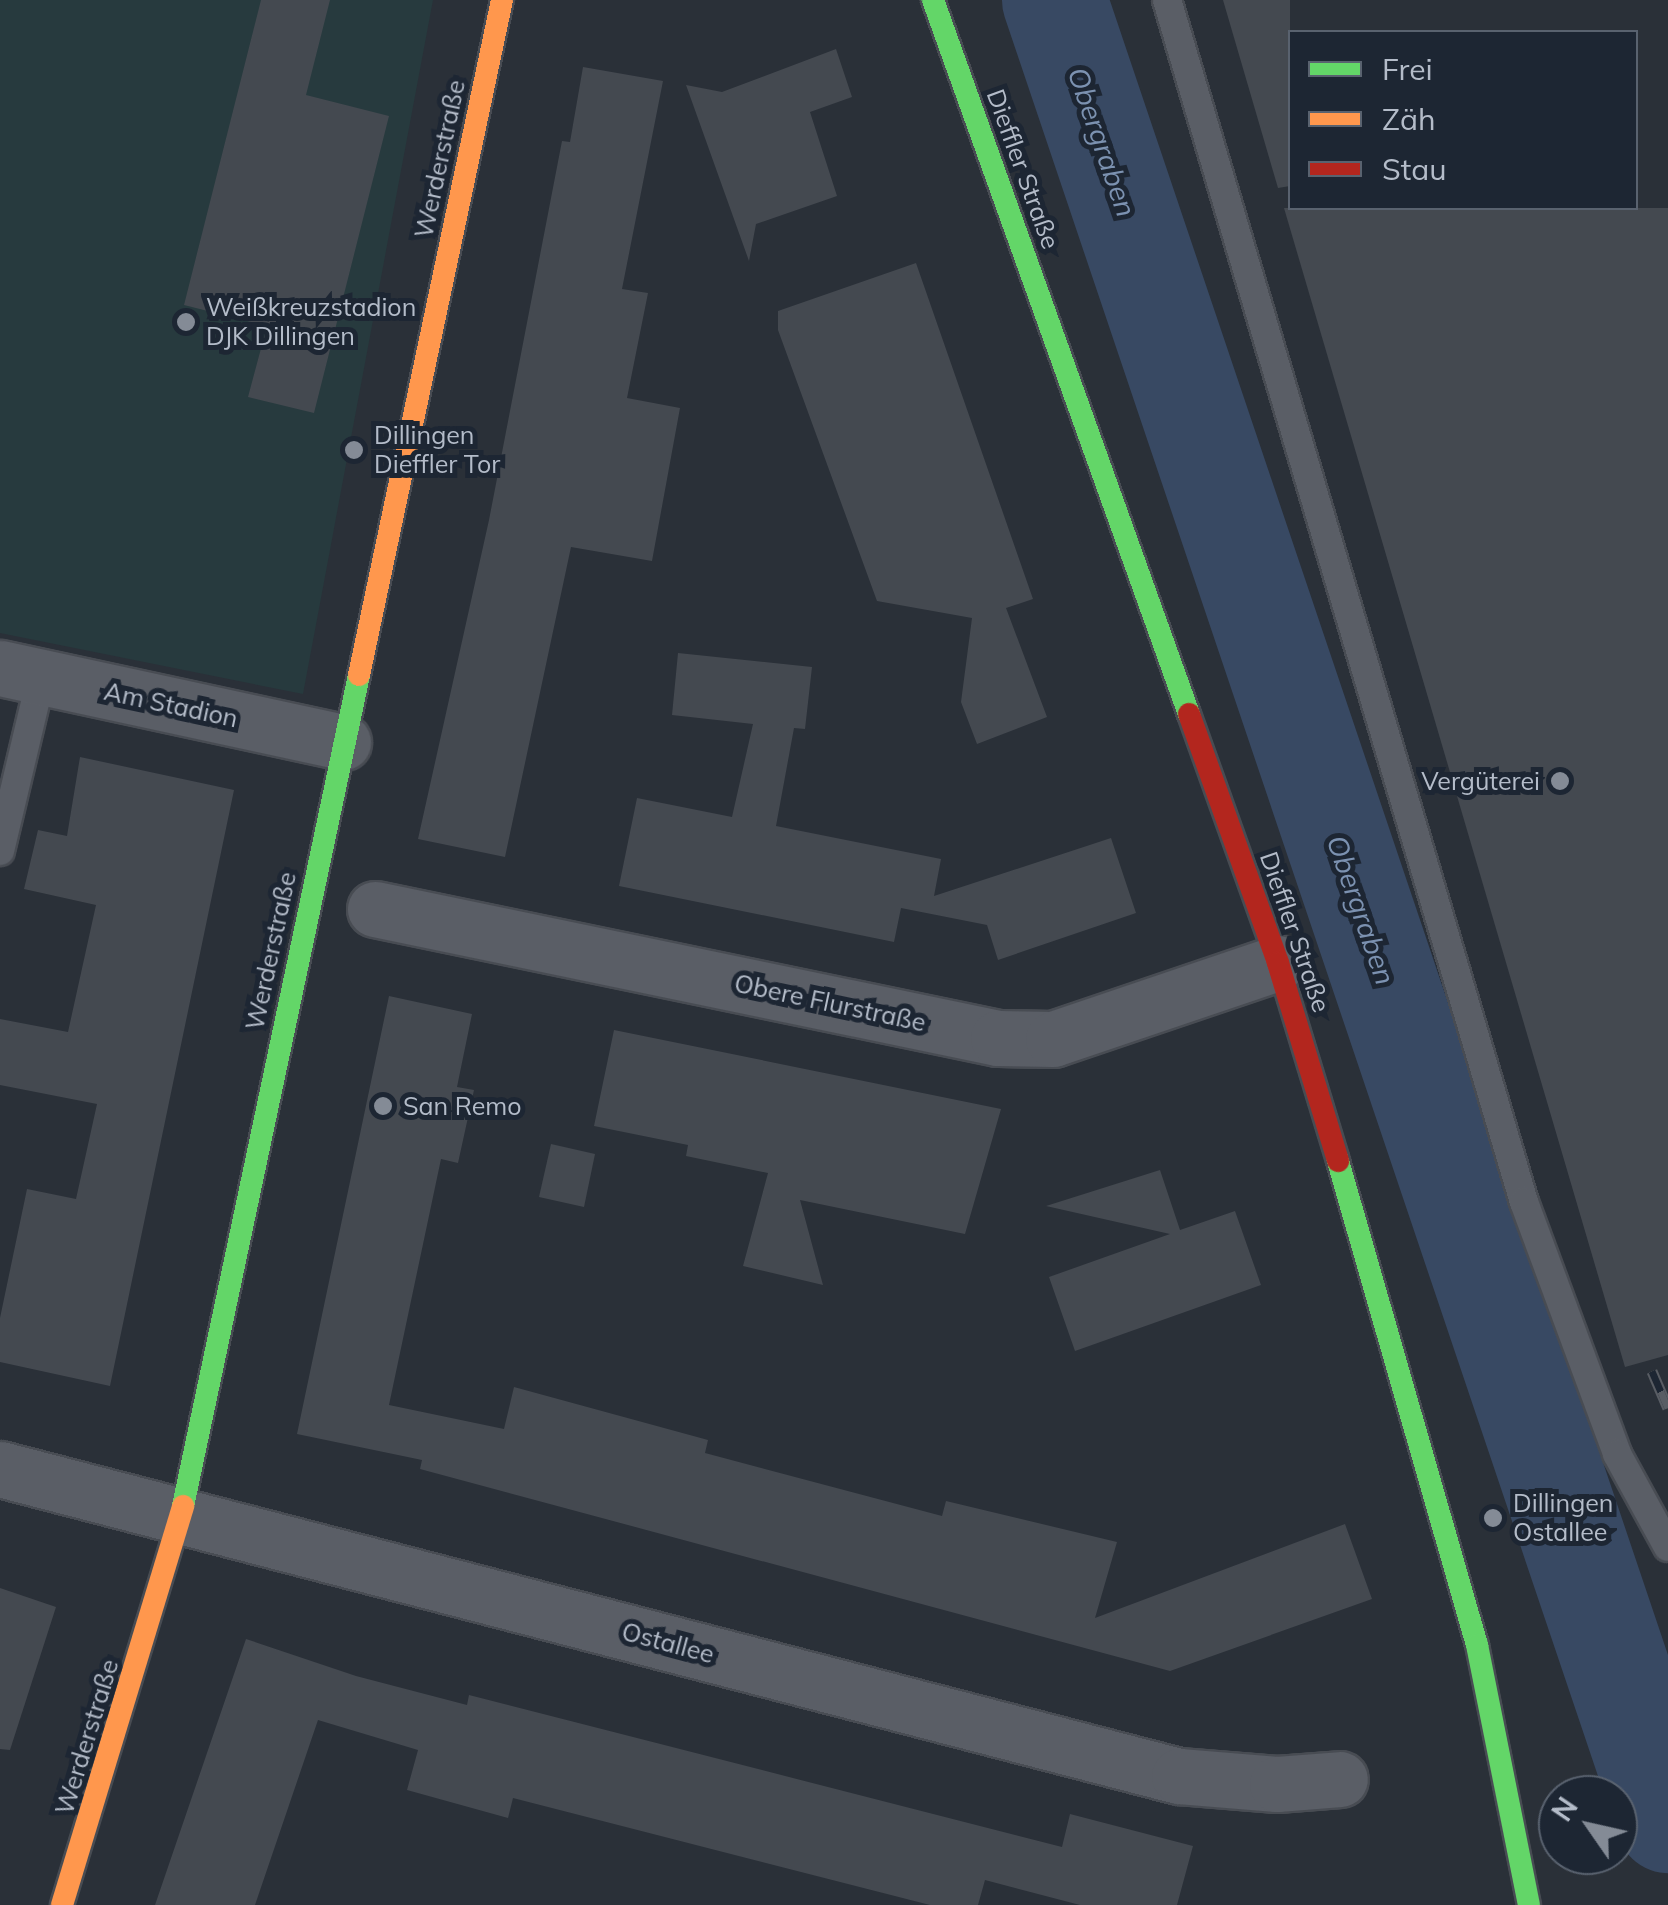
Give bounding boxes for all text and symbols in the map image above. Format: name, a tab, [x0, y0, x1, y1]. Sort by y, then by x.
legend	[1288, 30, 1638, 210]
text: Frei	[1382, 50, 1433, 88]
water label: Obergraben	[1061, 63, 1143, 221]
street label: Werderstraße	[409, 77, 471, 241]
street label: Dieffler Straße	[980, 85, 1066, 253]
text: Zäh	[1382, 100, 1435, 138]
text: Stau	[1382, 150, 1446, 188]
place label: Weißkreuzstadion DJK Dillingen	[206, 293, 416, 352]
marker: Weißkreuzstadion DJK Dillingen	[175, 311, 197, 333]
place label: Dillingen Dieffler Tor	[374, 421, 500, 480]
marker: Dillingen Dieffler Tor	[343, 439, 365, 461]
street label: Am Stadion	[101, 676, 241, 734]
place label: Vergüterei	[1421, 766, 1540, 796]
marker: Vergüterei	[1549, 770, 1571, 792]
water label: Obergraben	[1320, 831, 1402, 989]
street label: Dieffler Straße	[1254, 848, 1336, 1016]
street label: Werderstraße	[240, 869, 302, 1033]
street label: Obere Flurstraße	[732, 968, 928, 1038]
place label: San Remo	[403, 1091, 522, 1121]
marker: San Remo	[372, 1095, 394, 1117]
place label: Dillingen Ostallee	[1513, 1489, 1613, 1548]
marker: Dillingen Ostallee	[1482, 1507, 1504, 1529]
street label: Ostallee	[619, 1616, 717, 1670]
street label: Werderstraße	[49, 1656, 125, 1818]
north arrow	[1538, 1775, 1638, 1875]
text: N	[1544, 1791, 1585, 1828]

